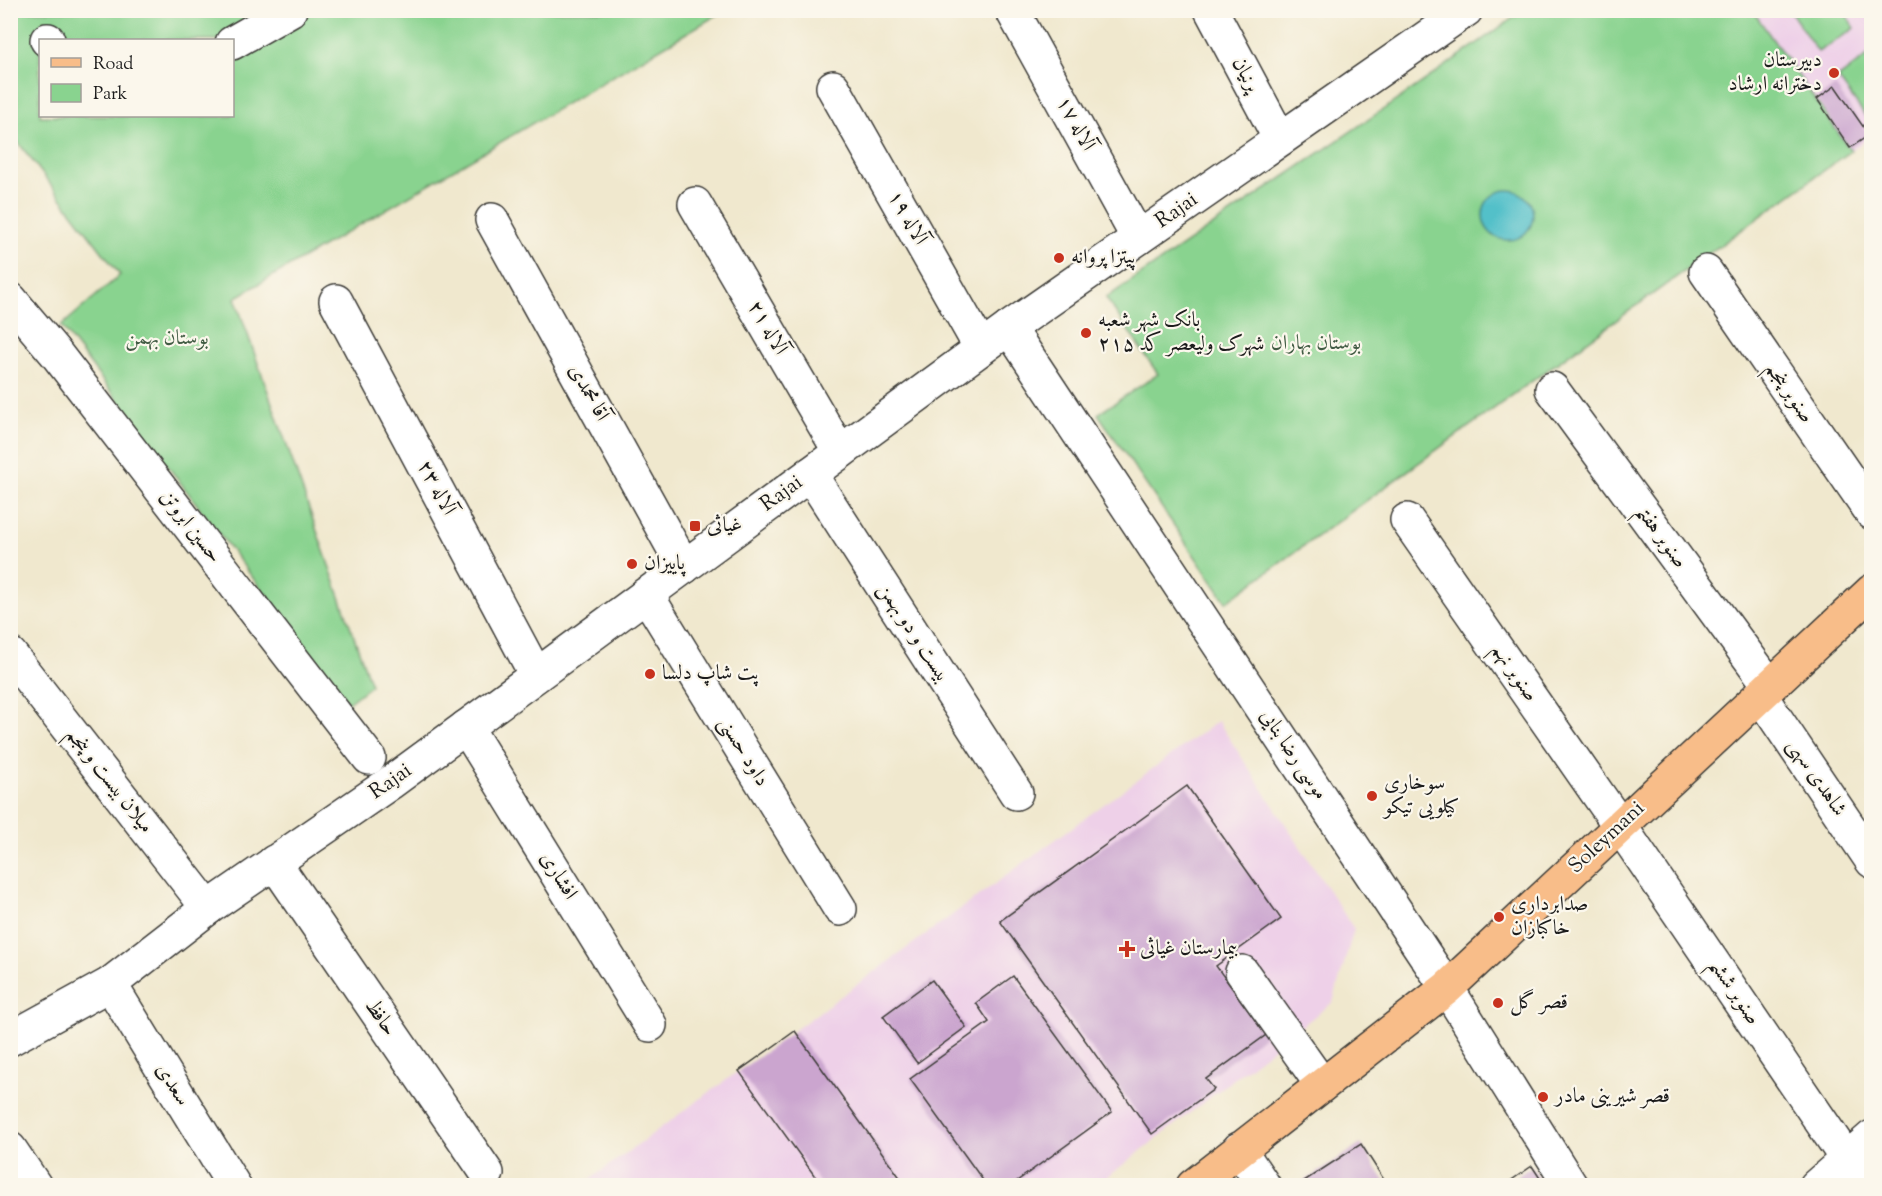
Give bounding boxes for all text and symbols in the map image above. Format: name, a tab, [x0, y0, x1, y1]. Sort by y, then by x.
legend	[39, 39, 234, 117]
place label: دبیرستان دخترانه ارشاد	[1728, 46, 1822, 100]
text: Road	[93, 52, 133, 78]
street label: پرنیان	[1223, 52, 1268, 100]
marker: دبیرستان دخترانه ارشاد	[1827, 66, 1841, 80]
text: Park	[93, 82, 128, 108]
street label: آلاله ۱۷	[1048, 91, 1103, 159]
street label: آلاله ۱۹	[879, 185, 936, 253]
street label: Rajai	[1150, 185, 1204, 236]
place label: پیتزا پروانه	[1071, 243, 1136, 273]
marker: پیتزا پروانه	[1052, 251, 1066, 265]
street label: آلاله ۲۱	[739, 295, 796, 363]
place label: بانک شهر شعبه شهرک ولیعصر کد ۲۱۵	[1098, 306, 1264, 360]
park label: بوستان بهمن	[125, 324, 209, 354]
marker: بانک شهر شعبه شهرک ولیعصر کد ۲۱۵	[1079, 326, 1093, 340]
park label: بوستان بهاران	[1271, 329, 1361, 359]
street label: صنوبر پنجم	[1755, 356, 1821, 431]
street label: آقا محمدی	[560, 359, 617, 429]
street label: آلاله ۲۳	[409, 455, 464, 523]
street label: Rajai	[755, 468, 809, 520]
street label: حسین ابروتن	[152, 484, 228, 570]
street label: صنوبر هفتم	[1624, 499, 1694, 577]
place label: غیاثی	[707, 511, 742, 541]
marker: غیاثی	[688, 519, 702, 533]
place label: پاییزان	[644, 549, 686, 579]
marker: پاییزان	[625, 557, 639, 571]
street label: بیست و دو بهمن	[869, 577, 957, 689]
street label: صنوبر نهم	[1481, 638, 1545, 710]
place label: پت شاپ دلسا	[662, 659, 759, 689]
marker: پت شاپ دلسا	[643, 667, 657, 681]
street label: موسی رضا بنایی	[1252, 704, 1334, 806]
street label: داود حسنی	[710, 711, 776, 793]
street label: میلان بیست و پنجم	[56, 722, 160, 842]
street label: شاهدی سهی	[1779, 733, 1853, 823]
street label: Rajai	[364, 756, 418, 807]
place label: سوخاری کیلویی تیکو	[1382, 769, 1459, 823]
marker: سوخاری کیلویی تیکو	[1365, 789, 1379, 803]
street label: Soleymani	[1562, 795, 1652, 881]
street label: افشاری	[532, 846, 584, 906]
place label: صدابرداری خاکبازان	[1511, 890, 1589, 944]
marker: صدابرداری خاکبازان	[1492, 910, 1506, 924]
place label: بیمارستان غیاثی	[1140, 934, 1238, 964]
marker: بیمارستان غیاثی	[1118, 940, 1136, 958]
street label: صنوبر ششم	[1697, 953, 1767, 1034]
place label: قصر گل	[1510, 988, 1568, 1018]
street label: حافظ	[356, 993, 404, 1043]
marker: قصر گل	[1491, 996, 1505, 1010]
street label: سعدی	[147, 1058, 197, 1112]
place label: قصر شیرینی مادر	[1553, 1082, 1670, 1112]
marker: قصر شیرینی مادر	[1536, 1090, 1550, 1104]

